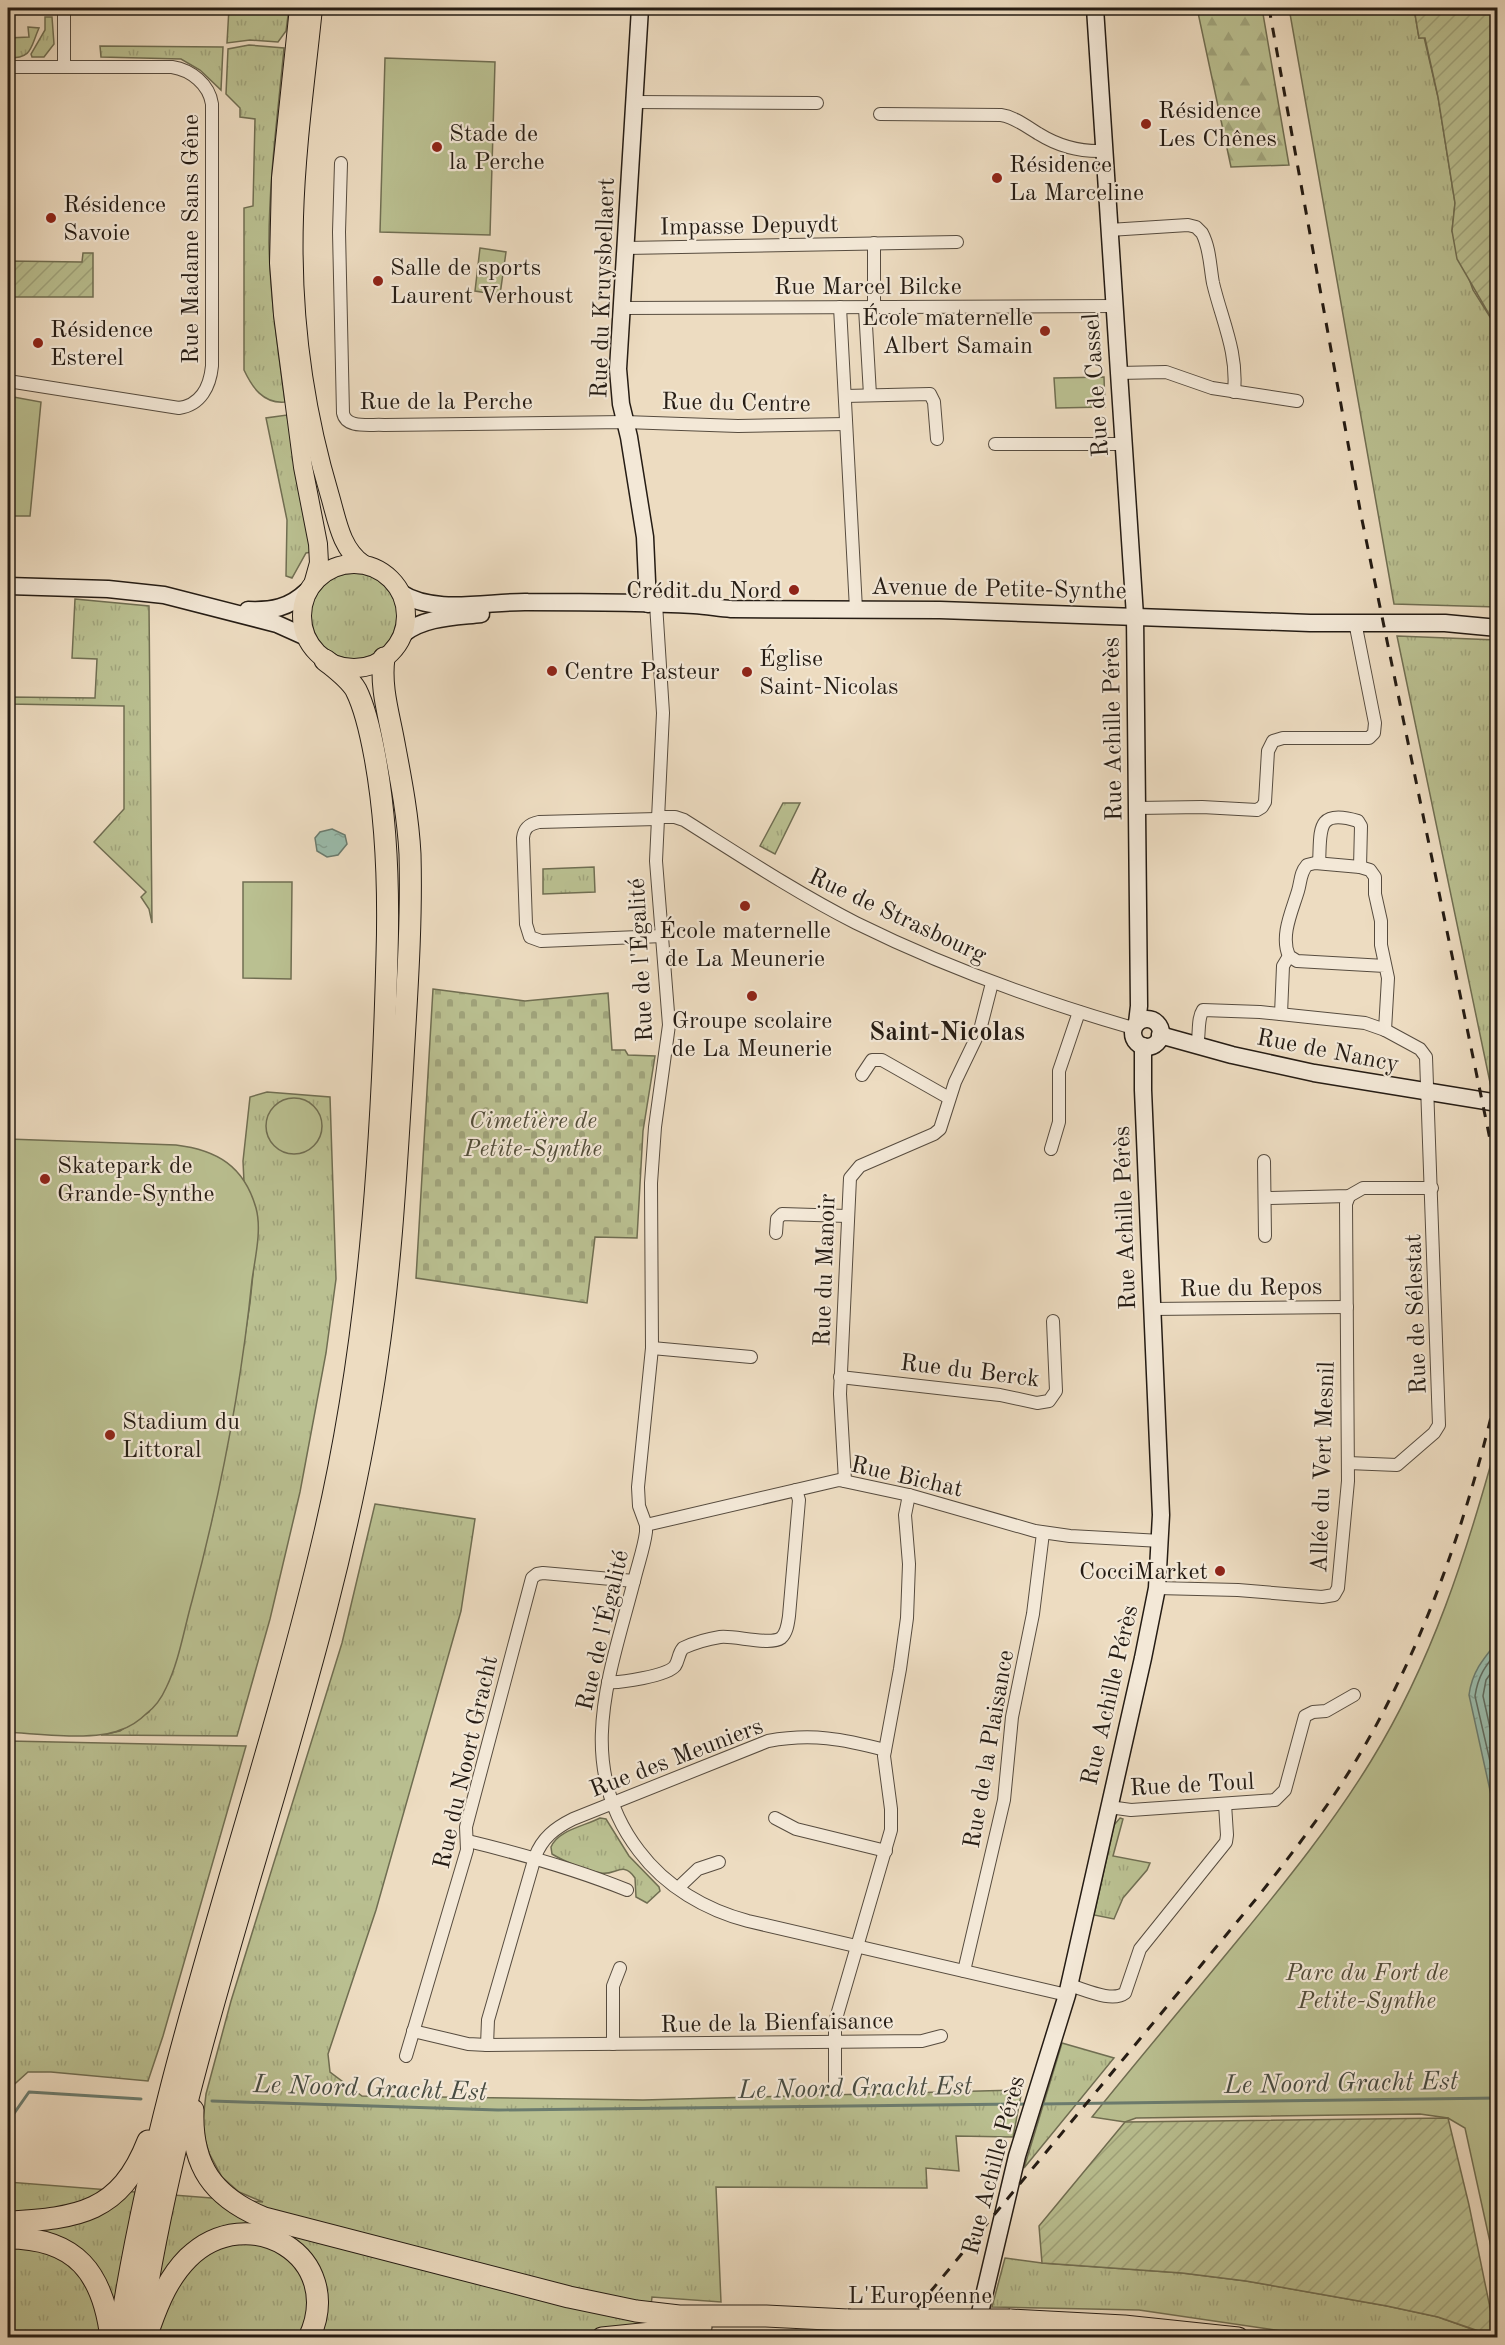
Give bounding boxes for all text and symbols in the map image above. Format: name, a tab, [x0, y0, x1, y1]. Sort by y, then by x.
place label: Résidence Les Chênes	[1158, 100, 1277, 152]
street label: Rue Madame Sans Gêne	[180, 114, 204, 364]
marker: Résidence Les Chênes	[1139, 117, 1153, 131]
place label: Stade de la Perche	[449, 123, 545, 175]
marker: Stade de la Perche	[430, 140, 444, 154]
place label: Résidence La Marceline	[1009, 154, 1144, 206]
marker: Résidence La Marceline	[990, 171, 1004, 185]
street label: Rue du Kruysbellaert	[588, 177, 620, 399]
place label: Résidence Savoie	[63, 194, 166, 246]
marker: Résidence Savoie	[44, 211, 58, 225]
street label: Impasse Depuydt	[659, 213, 839, 241]
place label: Salle de sports Laurent Verhoust	[390, 257, 573, 309]
marker: Salle de sports Laurent Verhoust	[371, 274, 385, 288]
street label: Rue Marcel Bilcke	[774, 276, 962, 300]
place label: École maternelle Albert Samain	[862, 303, 1033, 359]
street label: Rue de Cassel	[1080, 312, 1114, 458]
place label: Résidence Esterel	[50, 319, 153, 371]
marker: École maternelle Albert Samain	[1038, 324, 1052, 338]
marker: Résidence Esterel	[31, 336, 45, 350]
street label: Rue de la Perche	[359, 391, 533, 415]
street label: Rue du Centre	[661, 391, 811, 417]
street label: Avenue de Petite-Synthe	[871, 576, 1127, 604]
place label: Crédit du Nord	[626, 580, 782, 604]
marker: Crédit du Nord	[787, 583, 801, 597]
street label: Rue Achille Pérès	[1100, 637, 1128, 821]
place label: Église Saint-Nicolas	[759, 644, 899, 700]
place label: Centre Pasteur	[564, 661, 720, 685]
marker: Centre Pasteur	[545, 664, 559, 678]
marker: Église Saint-Nicolas	[740, 665, 754, 679]
street label: Rue de Strasbourg	[805, 865, 990, 969]
street label: Rue de l'Égalité	[622, 877, 658, 1043]
marker: École maternelle de La Meunerie	[738, 899, 752, 913]
place label: École maternelle de La Meunerie	[659, 916, 831, 972]
marker: Groupe scolaire de La Meunerie	[745, 989, 759, 1003]
place label: Groupe scolaire de La Meunerie	[672, 1010, 832, 1062]
district label: Saint-Nicolas	[869, 1020, 1025, 1046]
street label: Rue de Nancy	[1254, 1026, 1401, 1078]
park label: Cimetière de Petite-Synthe	[463, 1110, 602, 1162]
street label: Rue Achille Pérès	[1111, 1125, 1141, 1310]
place label: Skatepark de Grande-Synthe	[57, 1155, 214, 1207]
marker: Skatepark de Grande-Synthe	[38, 1172, 52, 1186]
street label: Rue du Manoir	[811, 1193, 841, 1347]
street label: Rue de Sélestat	[1402, 1233, 1432, 1395]
street label: Rue du Repos	[1179, 1276, 1323, 1302]
street label: Rue du Berck	[899, 1352, 1041, 1392]
street label: Allée du Vert Mesnil	[1308, 1361, 1340, 1573]
place label: Stadium du Littoral	[122, 1411, 240, 1463]
marker: Stadium du Littoral	[103, 1428, 117, 1442]
street label: Rue Bichat	[848, 1453, 965, 1503]
street label: Rue de l'Égalité	[570, 1547, 634, 1713]
place label: CocciMarket	[1079, 1561, 1208, 1585]
marker: CocciMarket	[1213, 1564, 1227, 1578]
street label: Rue Achille Pérès	[1079, 1603, 1143, 1788]
street label: Rue de la Plaisance	[961, 1648, 1019, 1850]
street label: Rue du Noort Gracht	[431, 1654, 503, 1871]
street label: Rue des Meuniers	[587, 1715, 767, 1803]
street label: Rue de Toul	[1129, 1771, 1255, 1801]
park label: Parc du Fort de Petite-Synthe	[1285, 1962, 1448, 2014]
street label: Rue de la Bienfaisance	[660, 2010, 894, 2038]
water label: Le Noord Gracht Est	[1223, 2069, 1459, 2099]
water label: Le Noord Gracht Est	[251, 2072, 488, 2106]
street label: Rue Achille Pérès	[959, 2073, 1030, 2258]
water label: Le Noord Gracht Est	[737, 2074, 973, 2104]
street label: L'Européenne	[848, 2285, 992, 2309]

